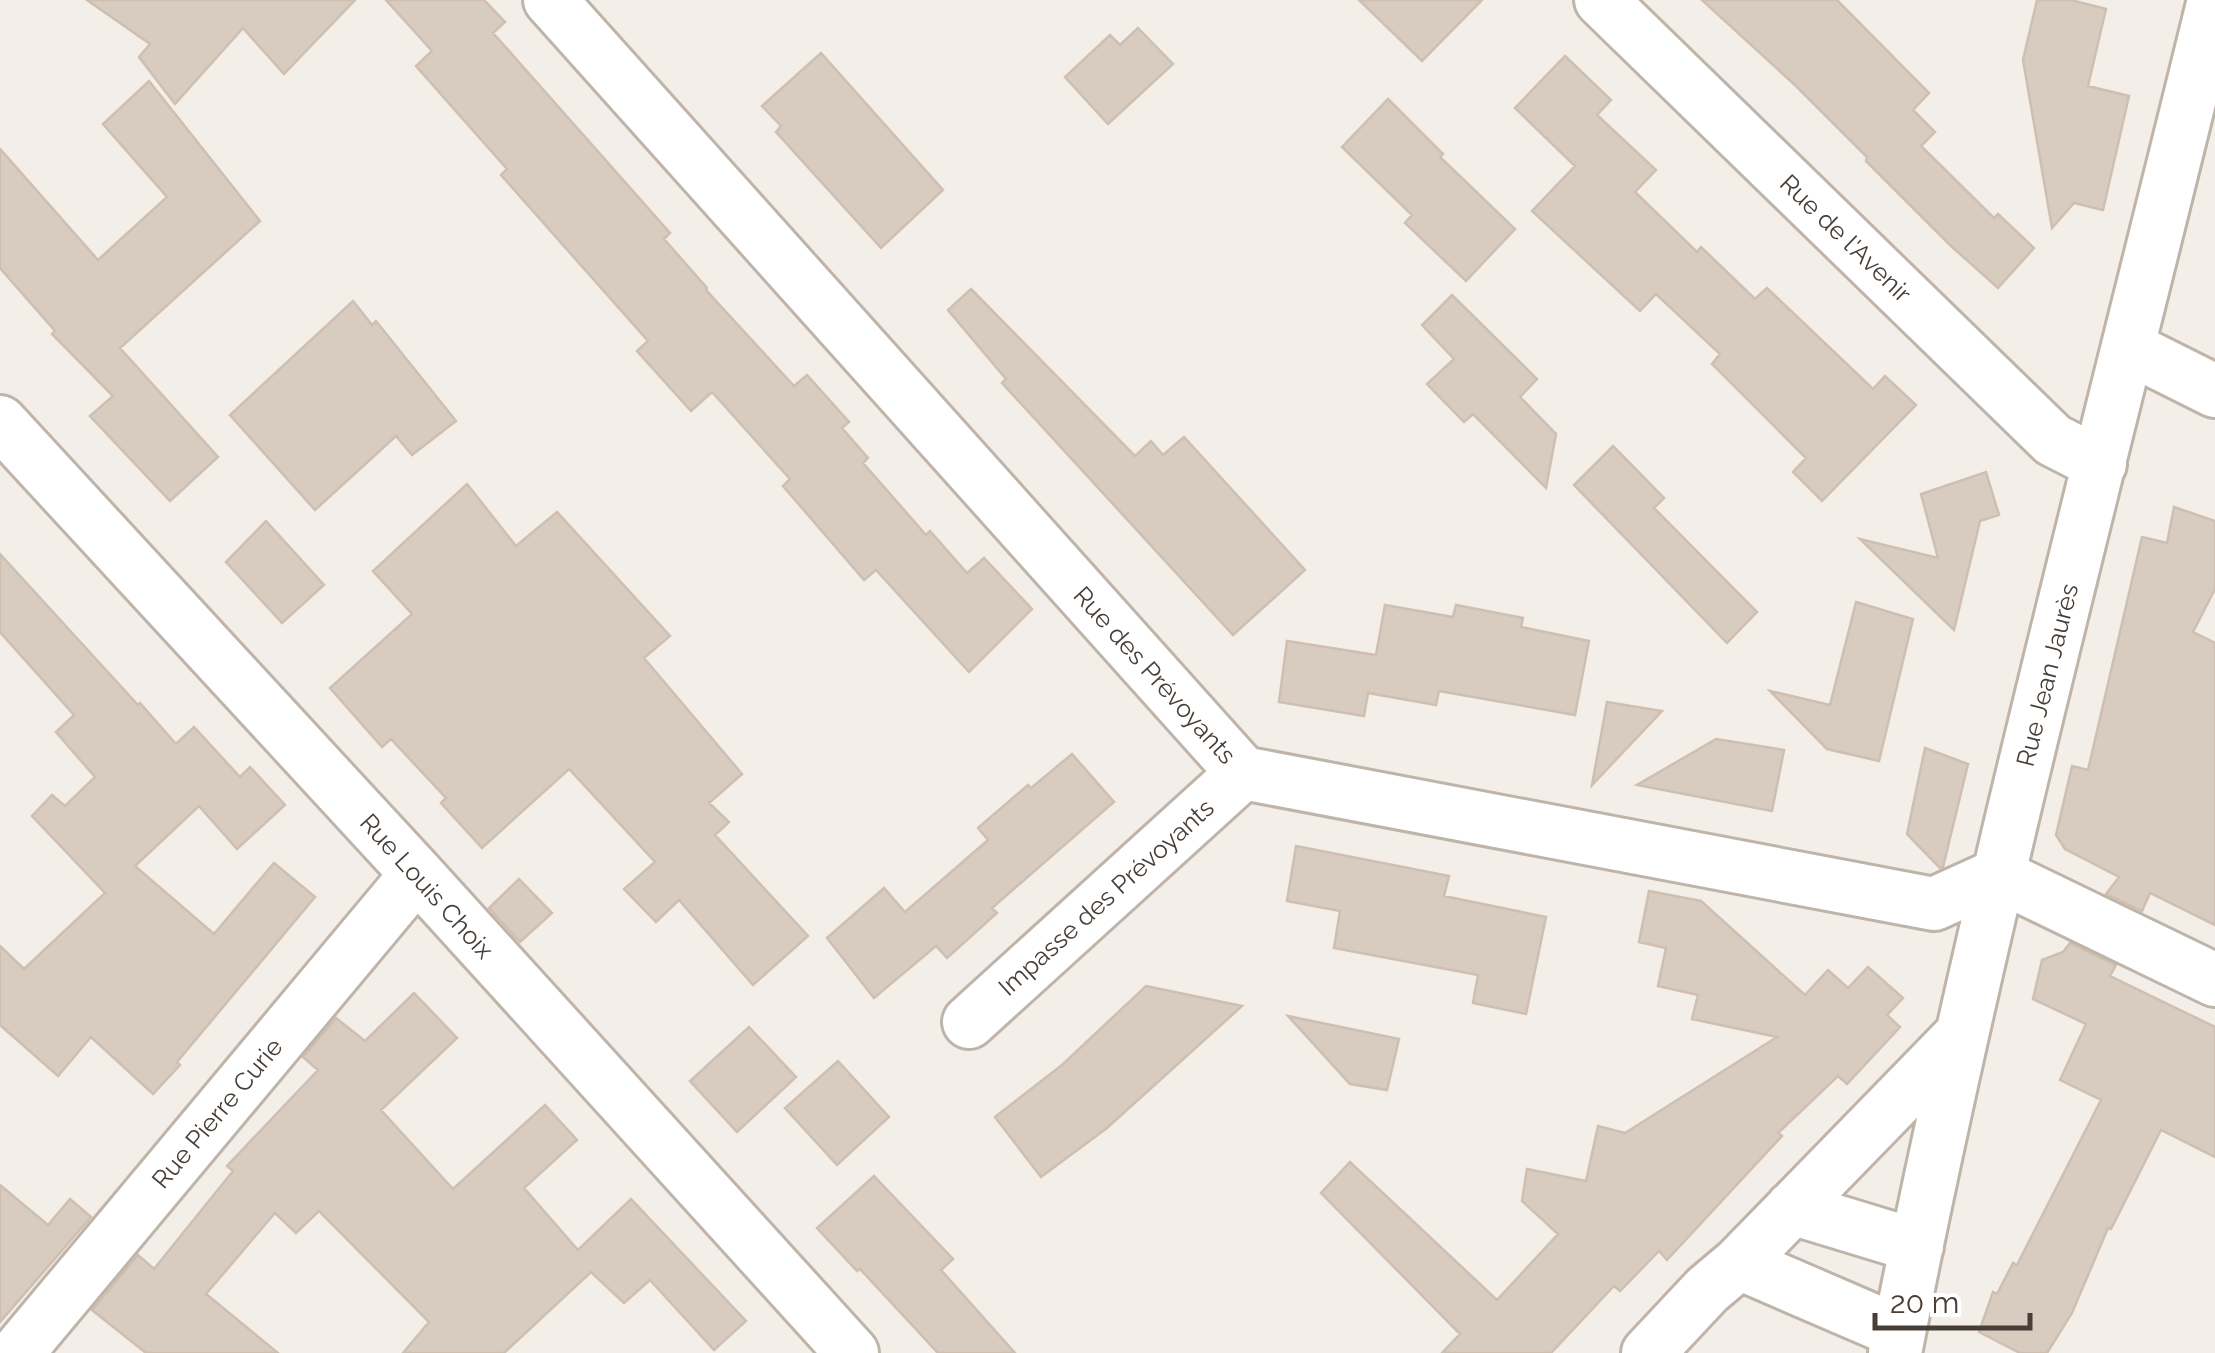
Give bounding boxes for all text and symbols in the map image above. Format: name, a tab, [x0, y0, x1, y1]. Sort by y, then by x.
street label: Rue de l'Avenir	[1774, 168, 1918, 308]
street label: Rue des Prévoyants	[1068, 580, 1242, 770]
street label: Rue Jean Jaurès	[2010, 581, 2084, 769]
street label: Impasse des Prévoyants	[992, 792, 1220, 1002]
street label: Rue Louis Choix	[354, 807, 500, 965]
street label: Rue Pierre Curie	[145, 1032, 289, 1194]
scale bar	[1875, 1268, 2030, 1330]
text: 20 m	[1890, 1285, 1959, 1320]

